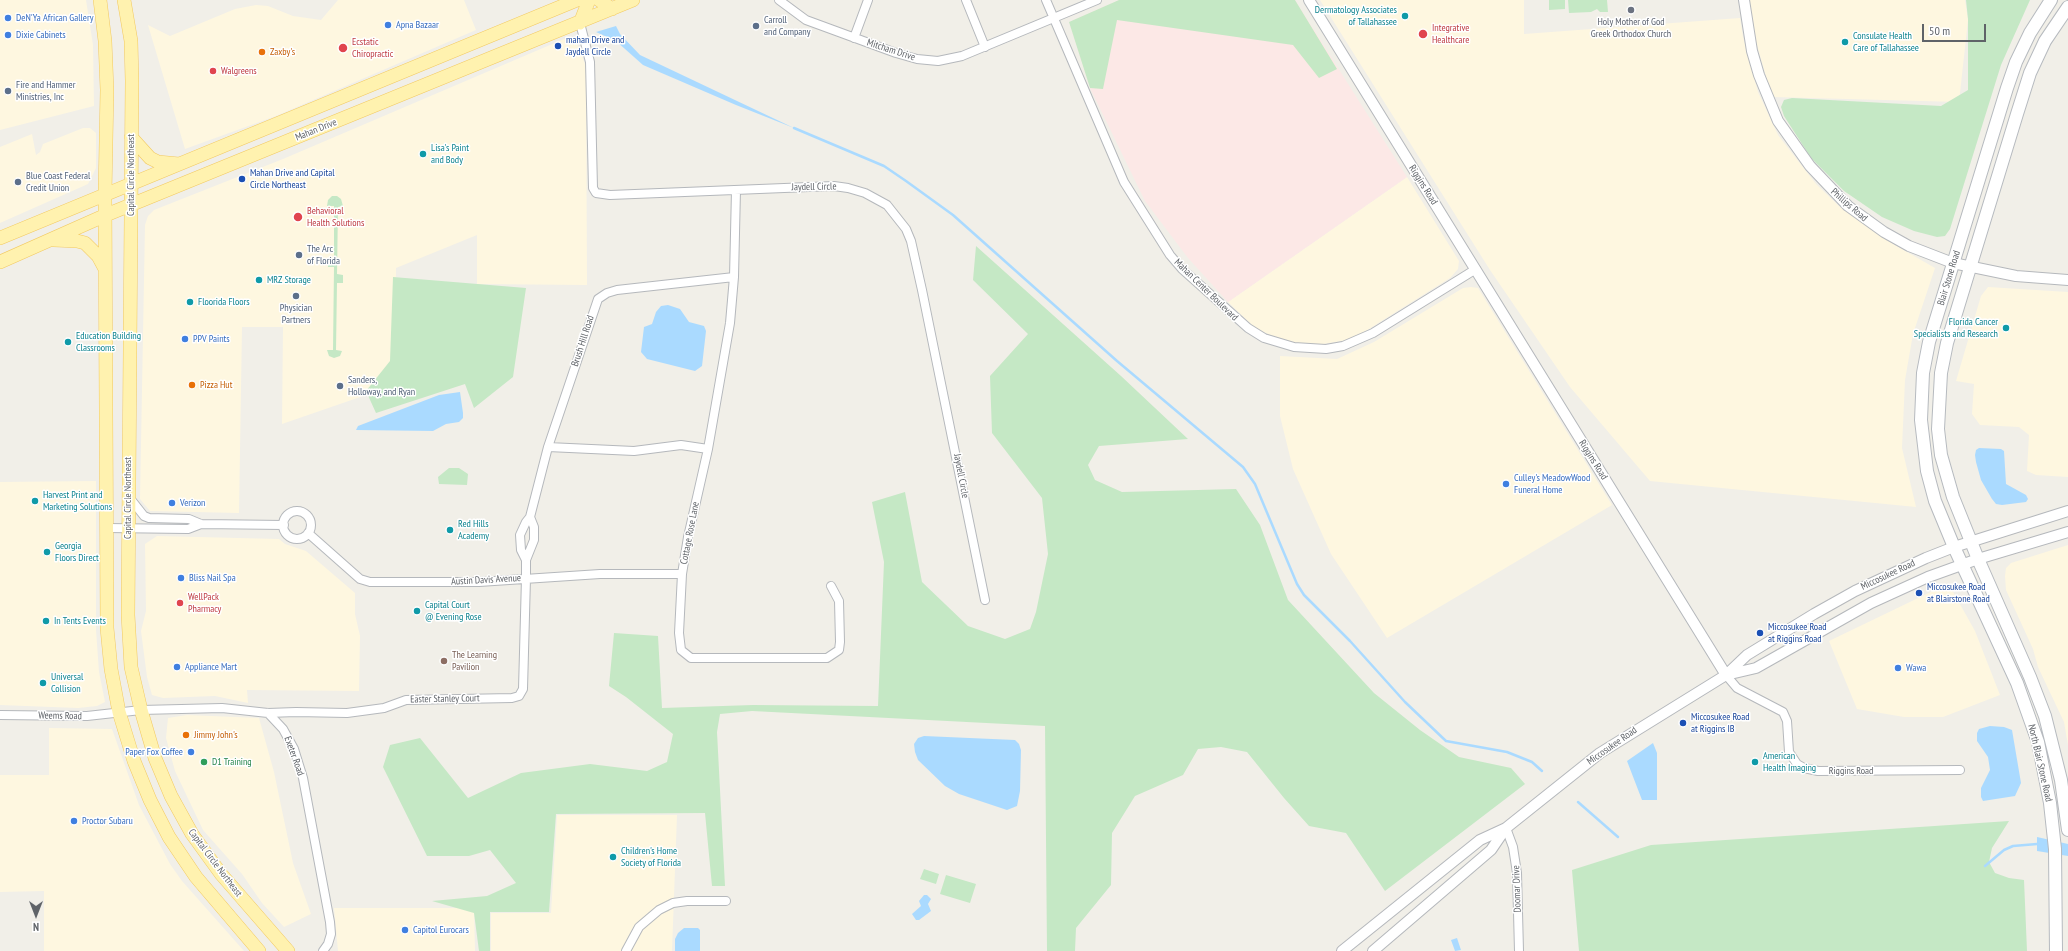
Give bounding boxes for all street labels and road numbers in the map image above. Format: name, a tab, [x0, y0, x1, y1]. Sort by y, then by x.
street label: Mitcham Drive	[865, 37, 917, 63]
street label: Mahan Drive	[294, 116, 338, 144]
street label: Capital Circle Northeast	[125, 134, 137, 216]
street label: Riggins Road	[1406, 163, 1440, 207]
street label: Jaydell Circle	[791, 181, 837, 193]
street label: Phillips Road	[1828, 186, 1870, 224]
street label: Blair Stone Road	[1935, 249, 1963, 307]
street label: Mahan Center Boulevard	[1171, 256, 1241, 324]
street label: Brush Hill Road	[569, 314, 597, 368]
street label: Riggins Road	[1576, 438, 1610, 482]
street label: Jaydell Circle	[951, 453, 971, 499]
street label: Capital Circle Northeast	[122, 457, 134, 539]
street label: Cottage Rose Lane	[678, 501, 702, 565]
street label: Miccosukee Road	[1859, 557, 1917, 593]
street label: Austin Davis Avenue	[451, 572, 521, 588]
street label: Easter Stanley Court	[410, 692, 480, 706]
street label: Weems Road	[38, 710, 82, 722]
street label: North Blair Stone Road	[2025, 723, 2055, 803]
street label: Miccosukee Road	[1585, 724, 1639, 768]
street label: Exeter Road	[281, 735, 307, 777]
street label: Riggins Road	[1829, 765, 1873, 777]
street label: Capital Circle Northeast	[186, 827, 244, 899]
street label: Doomar Drive	[1510, 865, 1524, 913]

